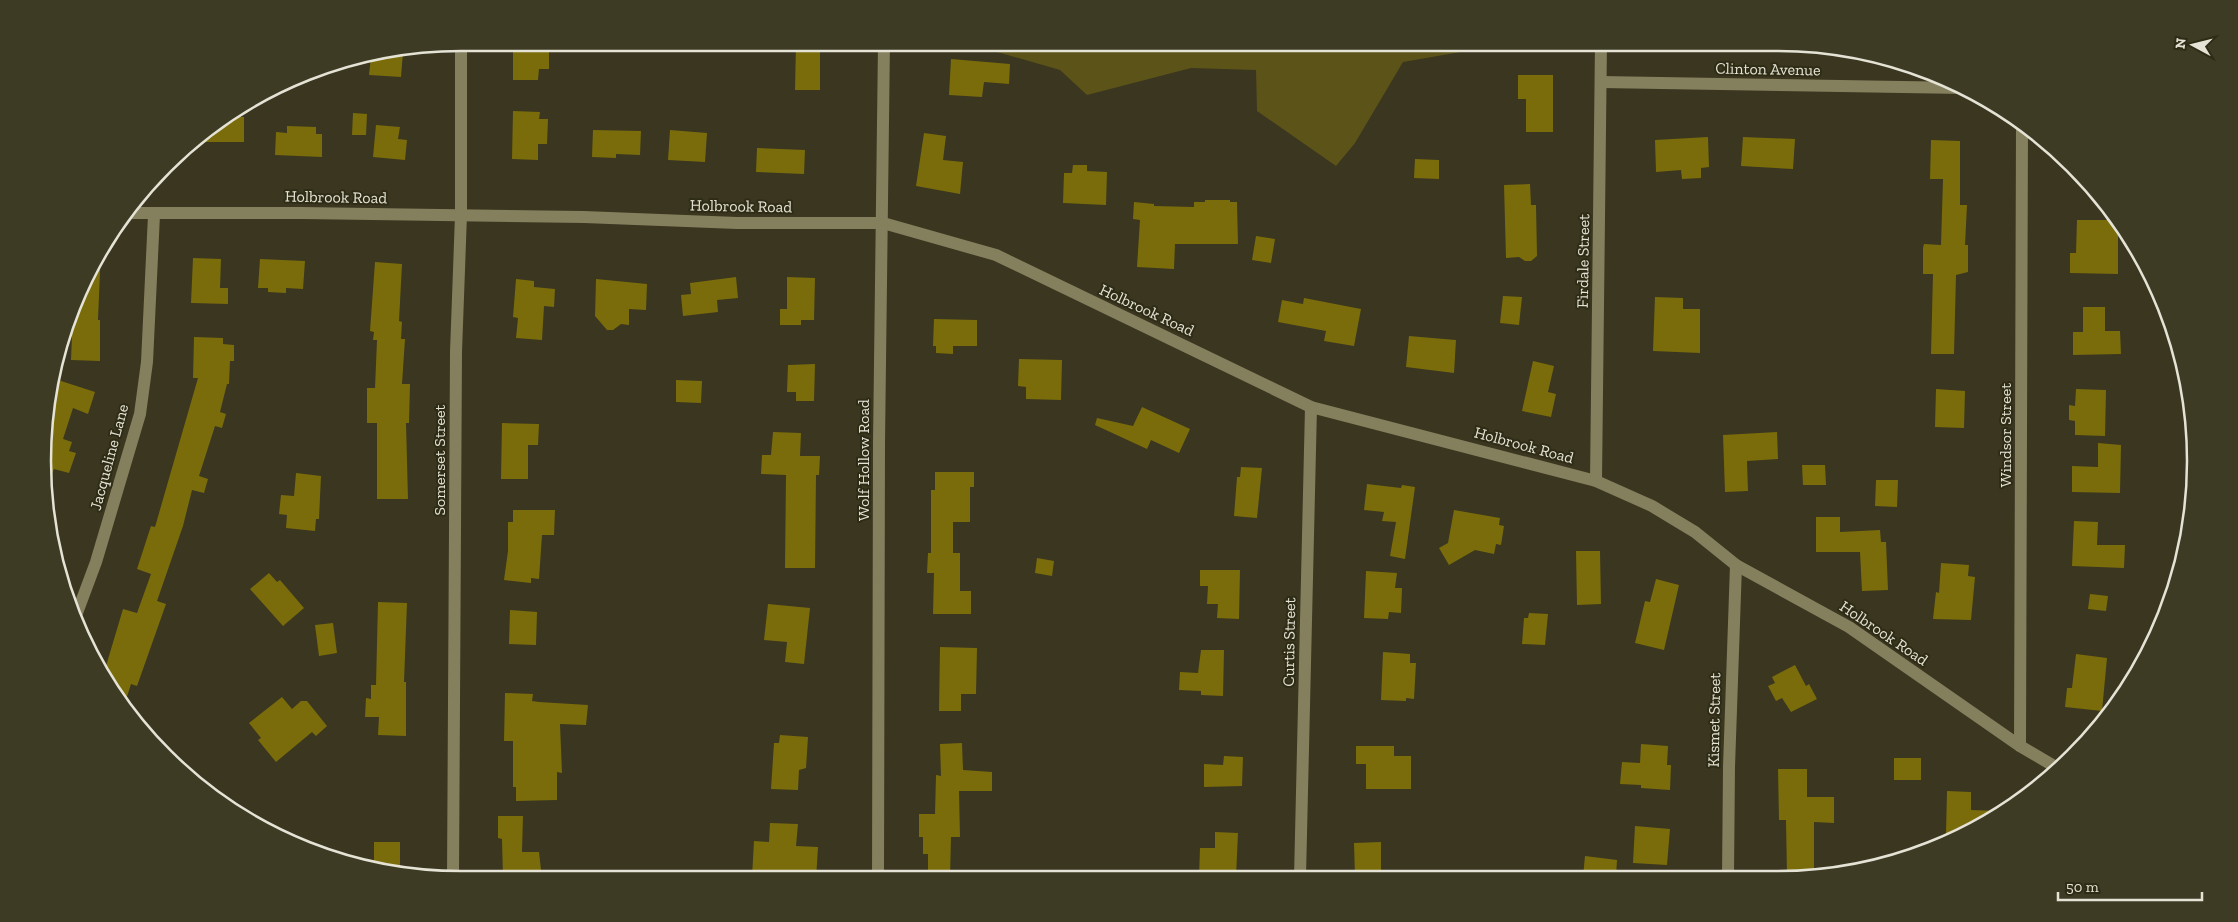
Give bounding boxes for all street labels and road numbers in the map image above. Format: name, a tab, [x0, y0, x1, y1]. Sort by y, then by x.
street label: Clinton Avenue	[1715, 59, 1821, 79]
street label: Holbrook Road	[285, 187, 387, 207]
street label: Holbrook Road	[690, 196, 792, 216]
street label: Firdale Street	[1573, 214, 1593, 308]
street label: Holbrook Road	[1097, 280, 1198, 340]
street label: Windsor Street	[1996, 383, 2015, 487]
street label: Wolf Hollow Road	[854, 399, 873, 521]
street label: Jacqueline Lane	[86, 402, 132, 512]
street label: Somerset Street	[430, 404, 449, 516]
street label: Holbrook Road	[1472, 423, 1576, 467]
street label: Curtis Street	[1279, 597, 1299, 687]
street label: Holbrook Road	[1836, 597, 1932, 670]
street label: Kismet Street	[1704, 672, 1724, 768]

